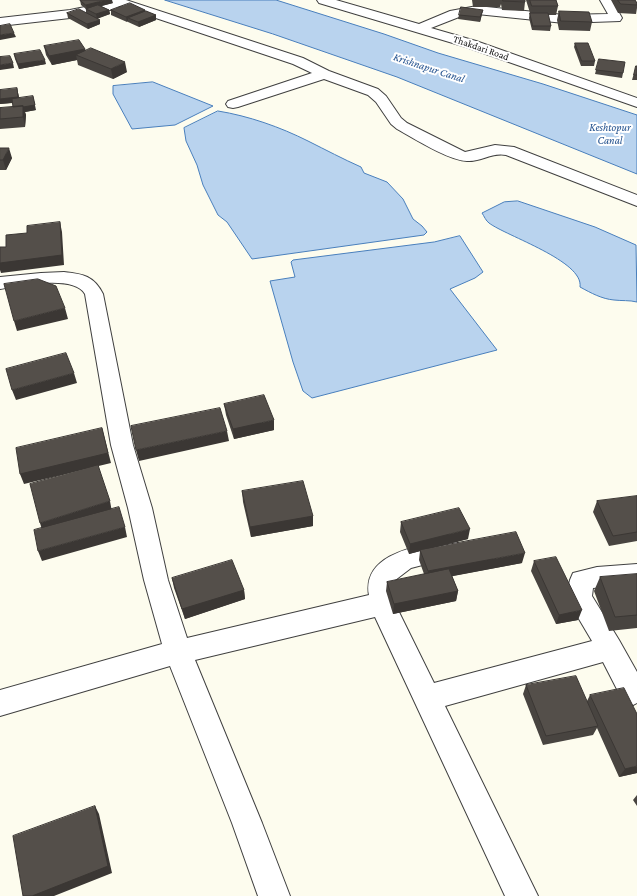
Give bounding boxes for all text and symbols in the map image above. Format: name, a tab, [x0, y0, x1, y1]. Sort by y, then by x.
street label: Thakdari Road	[451, 33, 511, 63]
water label: Krishnapur Canal	[392, 50, 466, 86]
water label: Keshtopur Canal	[589, 121, 631, 147]

